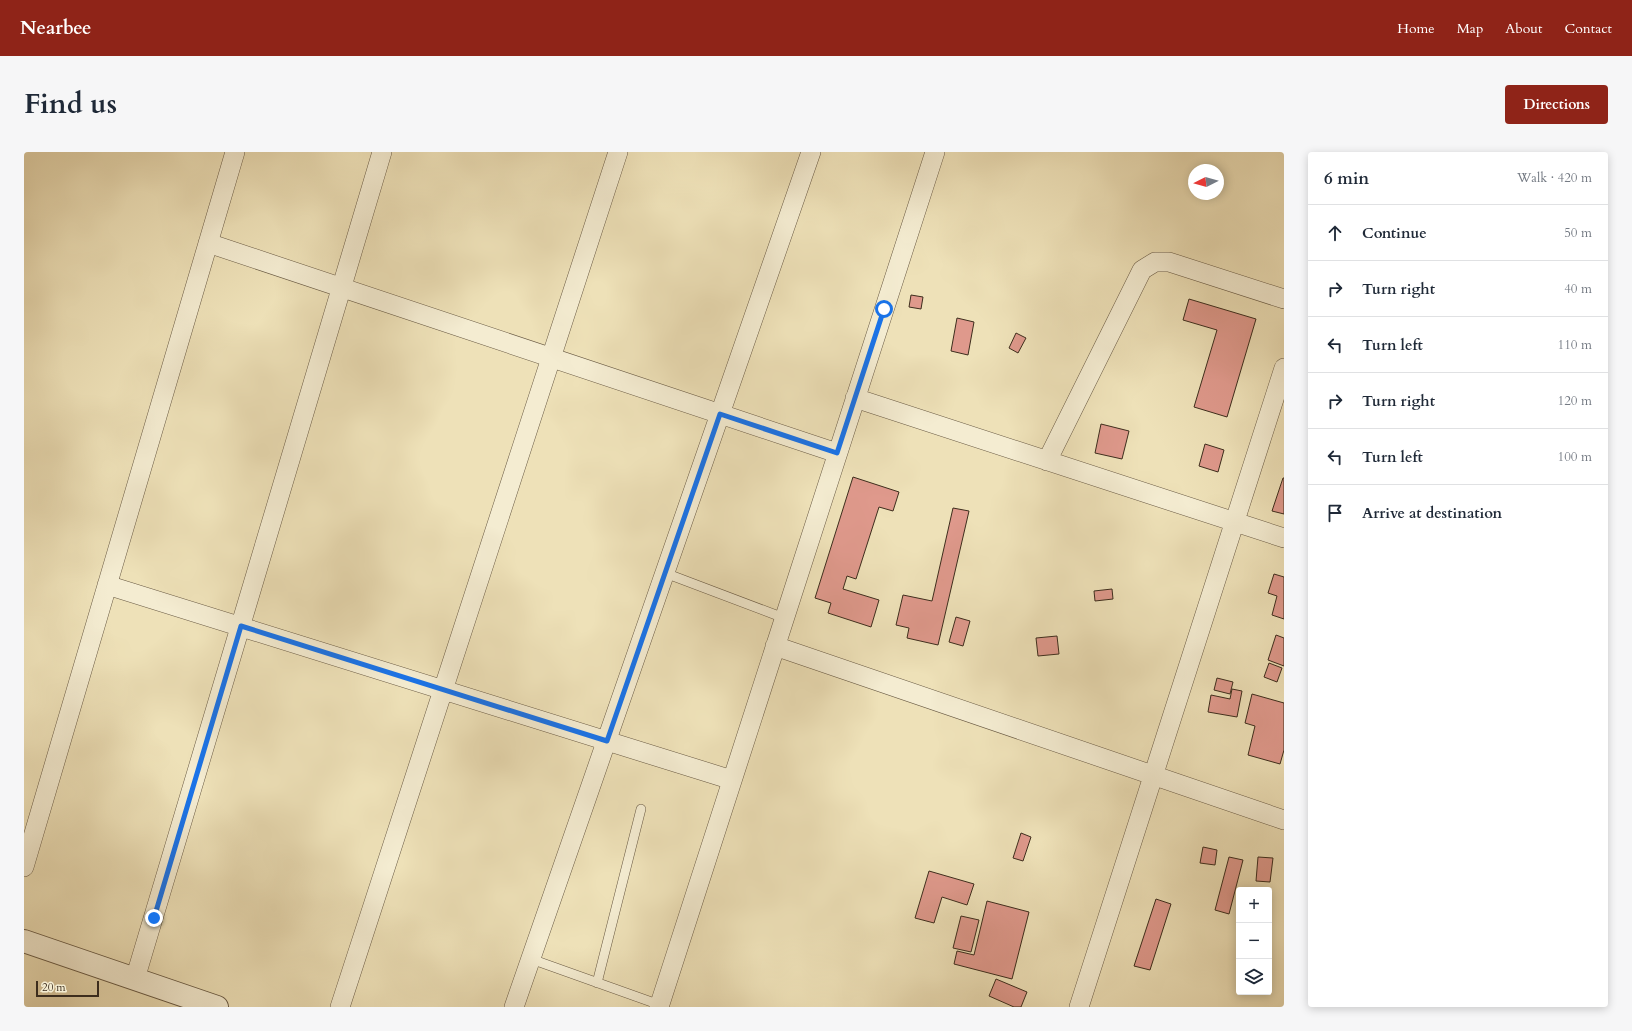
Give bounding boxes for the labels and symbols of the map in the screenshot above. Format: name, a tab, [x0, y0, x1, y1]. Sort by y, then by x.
north arrow	[1188, 164, 1224, 200]
route start	[875, 300, 893, 318]
route end	[145, 909, 163, 927]
scale bar	[36, 979, 99, 998]

